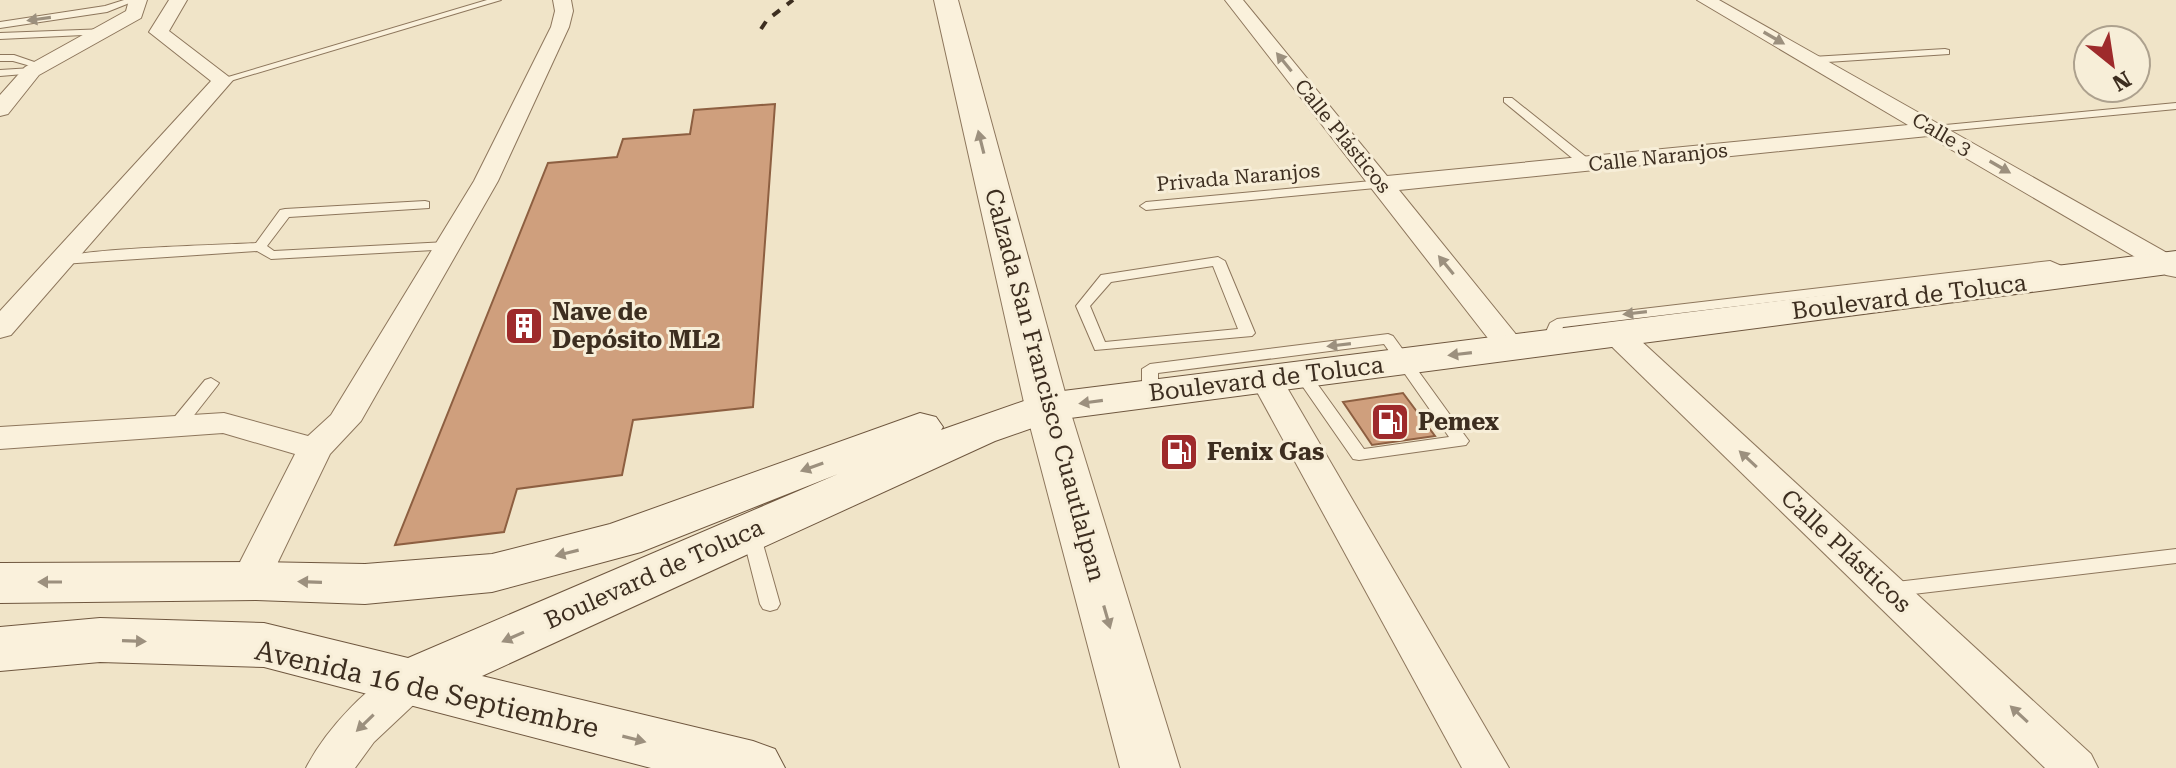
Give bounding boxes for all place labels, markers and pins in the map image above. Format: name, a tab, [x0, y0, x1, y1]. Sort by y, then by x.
place label: Nave de Depósito ML2	[552, 298, 720, 354]
building icon: Nave de Depósito ML2	[503, 305, 545, 347]
fuel station icon: Pemex	[1369, 401, 1411, 443]
place label: Pemex	[1418, 408, 1499, 436]
fuel station icon: Fenix Gas	[1158, 431, 1200, 473]
place label: Fenix Gas	[1207, 438, 1325, 466]

